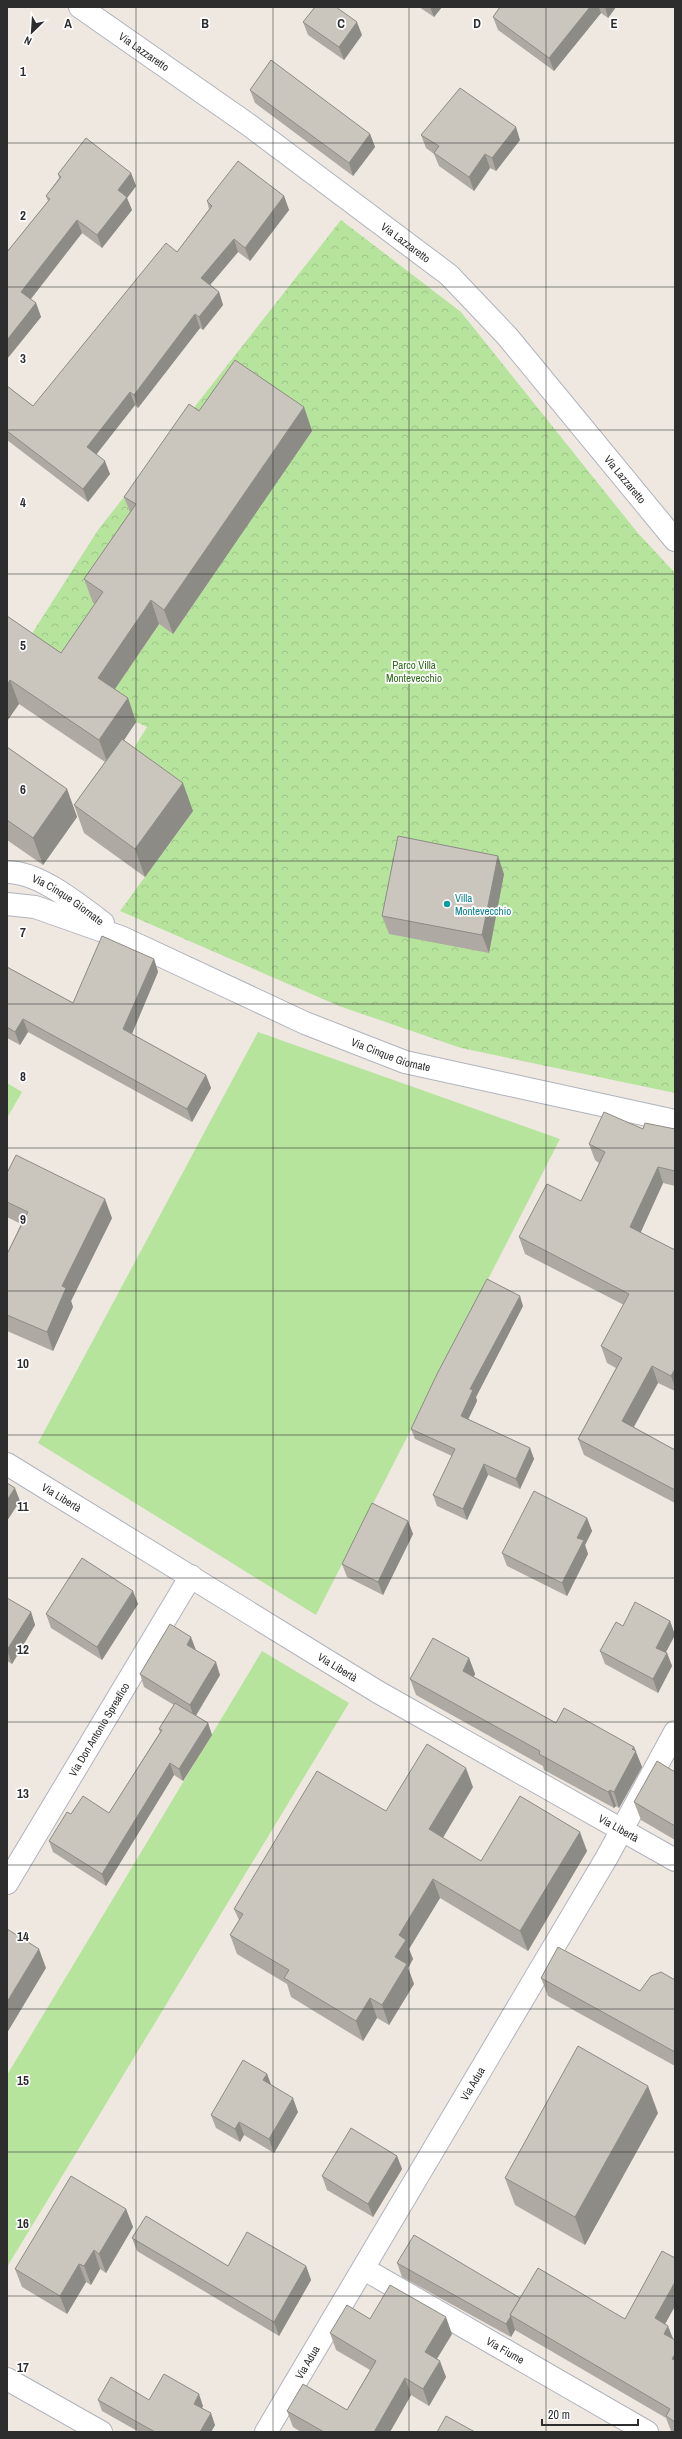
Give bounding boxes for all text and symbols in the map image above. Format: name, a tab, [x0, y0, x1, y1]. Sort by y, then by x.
north arrow	[12, 12, 52, 52]
text: A	[64, 15, 72, 32]
text: B	[201, 15, 209, 32]
text: C	[337, 15, 345, 32]
text: D	[473, 15, 481, 32]
text: E	[610, 15, 618, 32]
street label: Via Lazzaretto	[116, 29, 172, 74]
text: N	[22, 33, 34, 49]
text: 1	[20, 63, 26, 80]
text: 2	[20, 207, 26, 224]
street label: Via Lazzaretto	[378, 219, 433, 266]
text: 3	[20, 350, 26, 367]
street label: Via Lazzaretto	[601, 452, 649, 506]
text: 4	[20, 494, 26, 511]
text: 5	[20, 637, 26, 654]
park label: Parco Villa Montevecchio	[386, 658, 442, 685]
text: 6	[20, 781, 26, 798]
street label: Via Cinque Giornate	[30, 871, 107, 928]
place label: Villa Montevecchio	[455, 891, 511, 918]
marker: Villa Montevecchio	[442, 899, 452, 909]
text: 7	[20, 924, 26, 941]
street label: Via Cinque Giornate	[349, 1035, 432, 1074]
text: 8	[20, 1068, 26, 1085]
text: 9	[20, 1211, 26, 1228]
text: 10	[17, 1355, 29, 1372]
street label: Via Libertà	[39, 1480, 84, 1515]
text: 11	[17, 1498, 29, 1515]
text: 12	[17, 1641, 29, 1658]
street label: Via Libertà	[315, 1650, 360, 1685]
street label: Via Don Antonio Spreafico	[66, 1680, 133, 1779]
text: 13	[17, 1785, 29, 1802]
street label: Via Libertà	[596, 1811, 641, 1845]
text: 14	[17, 1928, 29, 1945]
street label: Via Adua	[457, 2064, 488, 2103]
text: 15	[17, 2072, 29, 2089]
text: 16	[17, 2215, 29, 2232]
street label: Via Fiume	[484, 2334, 527, 2367]
street label: Via Adua	[292, 2343, 323, 2382]
text: 17	[17, 2359, 29, 2376]
scale bar	[542, 2401, 638, 2427]
text: 20 m	[548, 2407, 570, 2423]

